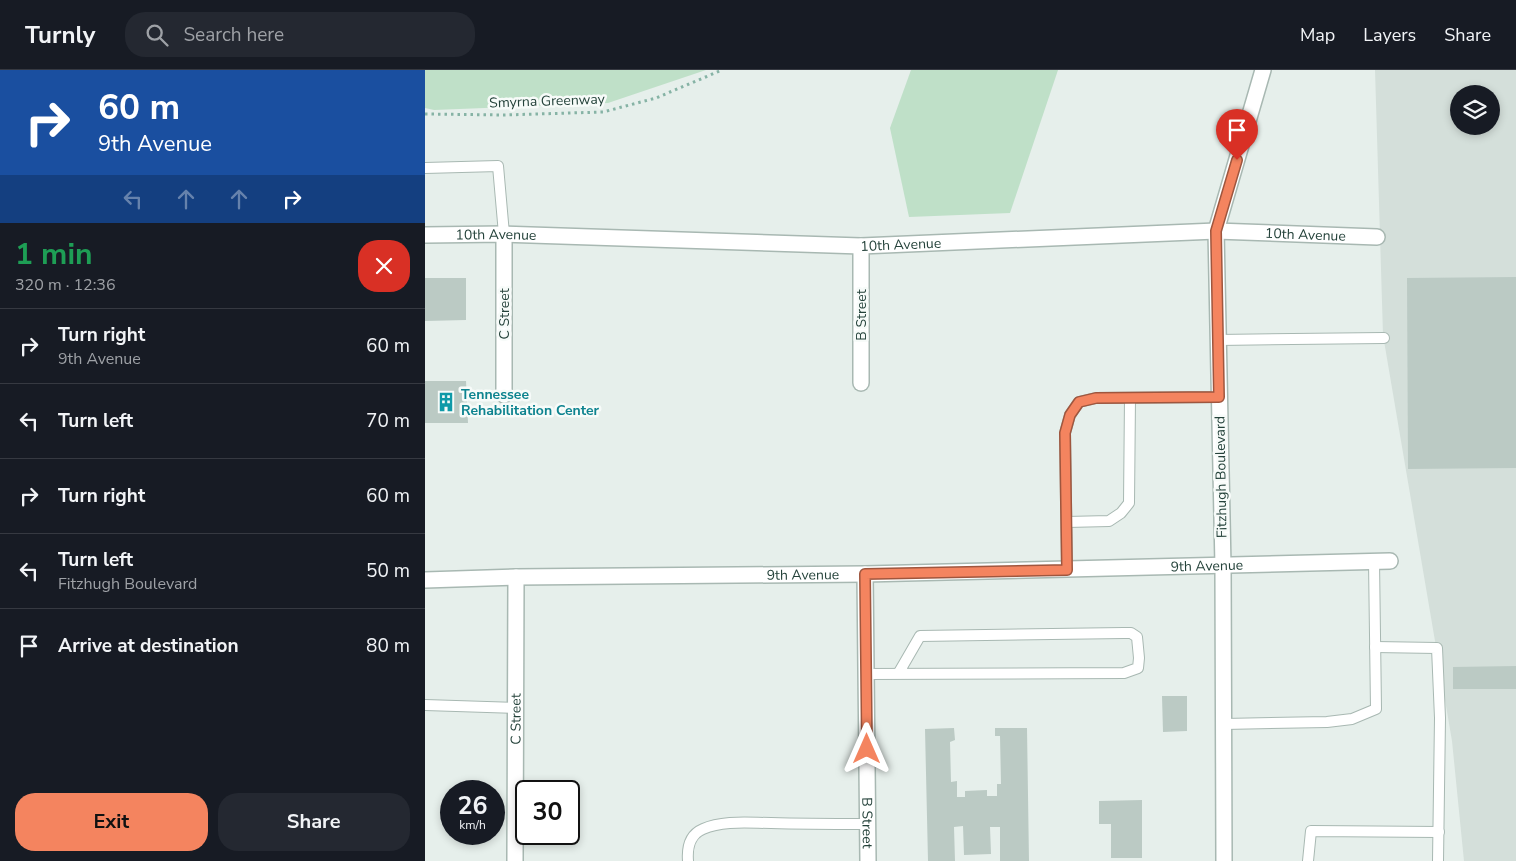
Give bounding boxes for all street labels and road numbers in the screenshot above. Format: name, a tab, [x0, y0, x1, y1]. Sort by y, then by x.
street label: Smyrna Greenway	[489, 89, 606, 113]
street label: 10th Avenue	[1265, 223, 1346, 245]
street label: 10th Avenue	[455, 224, 537, 245]
street label: 10th Avenue	[860, 233, 942, 256]
street label: C Street	[495, 288, 514, 340]
street label: B Street	[852, 289, 871, 341]
street label: Fitzhugh Boulevard	[1210, 416, 1232, 538]
street label: 9th Avenue	[1170, 555, 1243, 576]
street label: 9th Avenue	[767, 565, 839, 584]
street label: C Street	[506, 693, 525, 745]
street label: B Street	[858, 797, 877, 849]

